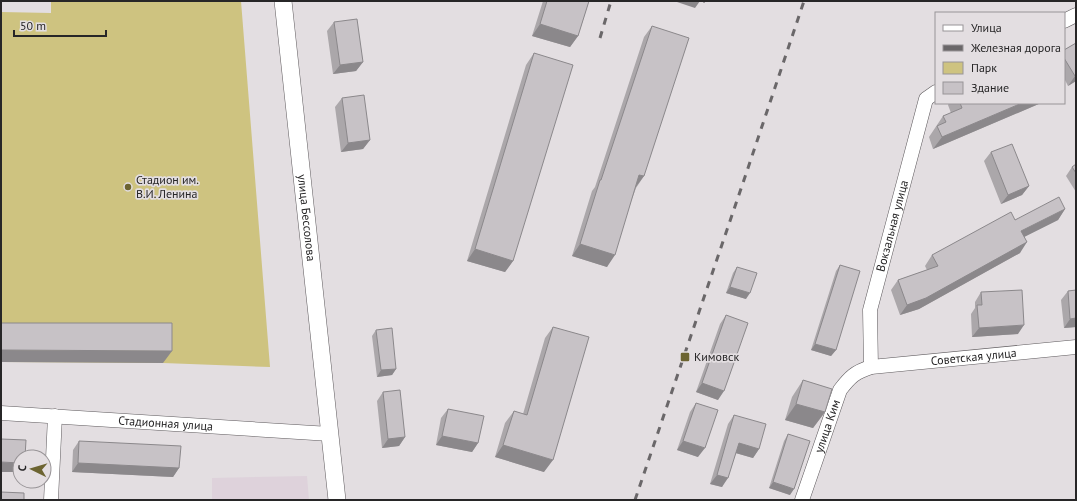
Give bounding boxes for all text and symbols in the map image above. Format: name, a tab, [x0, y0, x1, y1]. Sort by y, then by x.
scale bar	[14, 12, 106, 38]
legend	[935, 12, 1065, 104]
text: 50 m	[20, 18, 46, 33]
text: Улица	[971, 20, 1002, 35]
text: Железная дорога	[970, 40, 1061, 55]
text: Парк	[971, 60, 997, 75]
text: Здание	[971, 80, 1009, 95]
place label: Стадион им. В.И. Ленина	[136, 172, 199, 201]
street label: улица Бессолова	[295, 173, 319, 262]
street label: Вокзальная улица	[873, 178, 911, 273]
marker: Стадион им. В.И. Ленина	[123, 182, 133, 192]
street label: Советская улица	[930, 345, 1017, 368]
place label: Кимовск	[694, 349, 739, 364]
marker: Кимовск	[679, 351, 691, 363]
street label: улица Ким	[811, 397, 843, 455]
street label: Стадионная улица	[118, 413, 214, 434]
north arrow	[12, 449, 52, 489]
text: С	[15, 464, 29, 472]

